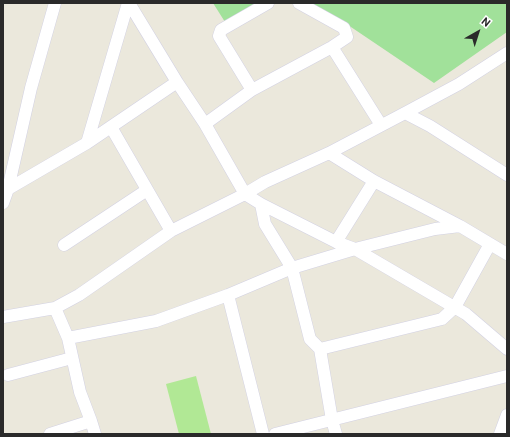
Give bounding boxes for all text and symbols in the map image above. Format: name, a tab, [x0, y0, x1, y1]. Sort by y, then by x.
north arrow	[458, 12, 498, 52]
text: N	[478, 15, 493, 31]

